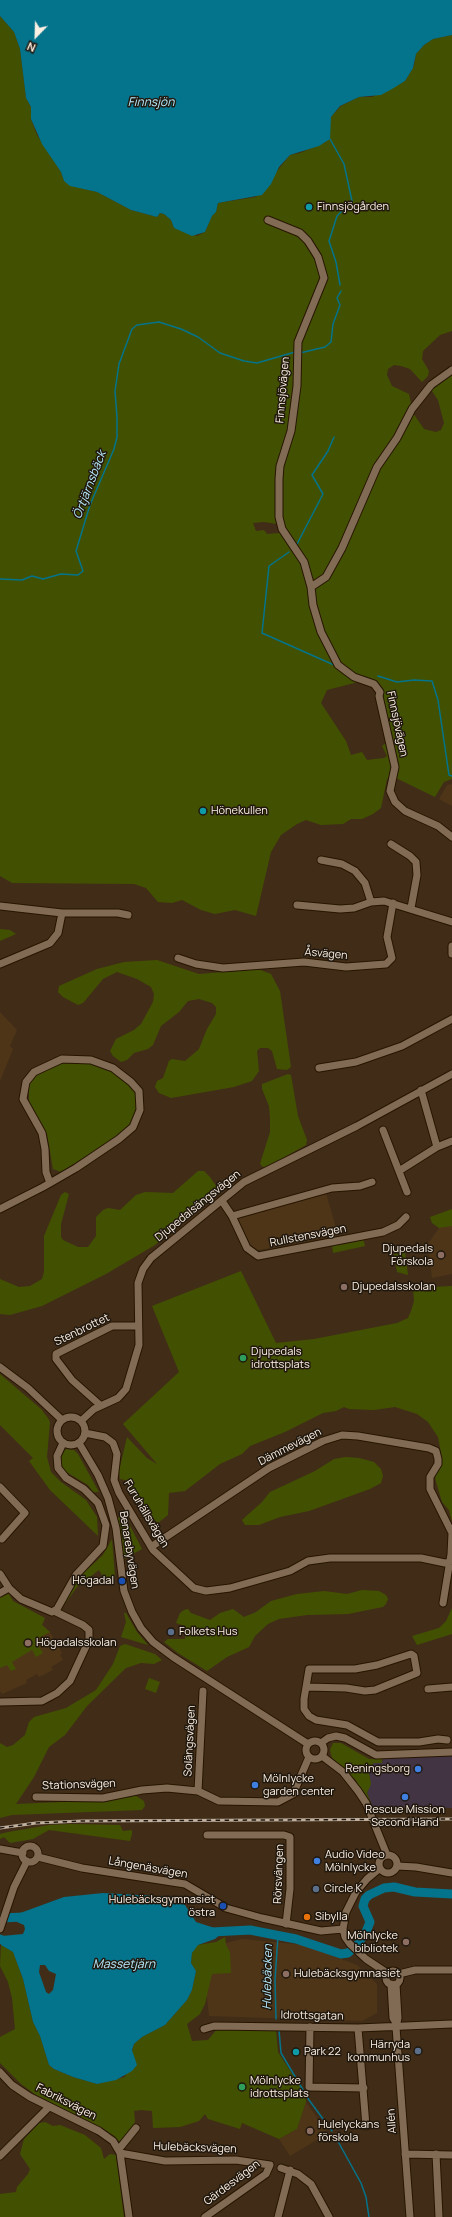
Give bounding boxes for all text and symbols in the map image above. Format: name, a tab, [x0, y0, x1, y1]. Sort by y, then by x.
north arrow	[16, 16, 56, 56]
text: N	[25, 39, 38, 56]
water label: Finnsjön	[128, 96, 174, 110]
place label: Finnsjögården	[317, 200, 389, 214]
marker: Finnsjögården	[304, 202, 314, 212]
street label: Finnsjövägen	[274, 356, 292, 424]
water label: Örtjärnsbäck	[70, 449, 110, 521]
street label: Finnsjövägen	[384, 690, 410, 758]
place label: Hönekullen	[211, 804, 268, 818]
marker: Hönekullen	[198, 806, 208, 816]
street label: Åsvägen	[304, 946, 348, 962]
street label: Djupedalsängsvägen	[153, 1168, 243, 1244]
street label: Rullstensvägen	[269, 1222, 347, 1250]
place label: Djupedals Förskola	[382, 1242, 433, 1268]
marker: Djupedals Förskola	[436, 1250, 446, 1260]
place label: Djupedalsskolan	[352, 1280, 435, 1294]
marker: Djupedalsskolan	[339, 1282, 349, 1292]
street label: Stenbrottet	[52, 1311, 112, 1349]
place label: Djupedals idrottsplats	[251, 1345, 310, 1371]
marker: Djupedals idrottsplats	[238, 1353, 248, 1363]
street label: Dämmevägen	[256, 1425, 324, 1469]
street label: Furuhällsvägen	[121, 1478, 171, 1550]
street label: Benarebyvägen	[116, 1510, 142, 1590]
place label: Högadal	[72, 1574, 114, 1588]
marker: Högadal	[117, 1576, 127, 1586]
place label: Folkets Hus	[179, 1625, 237, 1639]
marker: Folkets Hus	[166, 1627, 176, 1637]
place label: Högadalsskolan	[36, 1636, 116, 1650]
marker: Högadalsskolan	[23, 1638, 33, 1648]
street label: Solängsvägen	[182, 1705, 198, 1777]
place label: Reningsborg	[346, 1762, 410, 1776]
marker: Reningsborg	[413, 1764, 423, 1774]
place label: Mölnlycke garden center	[263, 1772, 334, 1798]
street label: Stationsvägen	[42, 1777, 116, 1793]
marker: Mölnlycke garden center	[250, 1780, 260, 1790]
marker: Rescue Mission Second Hand	[400, 1792, 410, 1802]
place label: Rescue Mission Second Hand	[365, 1803, 445, 1829]
street label: Rörsvängen	[271, 1844, 287, 1904]
place label: Audio Video Mölnlycke	[325, 1848, 385, 1874]
street label: Långenäsvägen	[108, 1855, 188, 1881]
marker: Audio Video Mölnlycke	[312, 1856, 322, 1866]
place label: Circle K	[324, 1882, 362, 1896]
marker: Circle K	[311, 1884, 321, 1894]
place label: Hulebäcksgymnasiet östra	[109, 1893, 215, 1919]
marker: Hulebäcksgymnasiet östra	[218, 1901, 228, 1911]
place label: Sibylla	[315, 1910, 348, 1924]
marker: Sibylla	[302, 1912, 312, 1922]
place label: Mölnlycke bibliotek	[347, 1929, 398, 1955]
marker: Mölnlycke bibliotek	[401, 1937, 411, 1947]
water label: Hulebäcken	[260, 1944, 276, 2010]
water label: Massetjärn	[93, 1958, 155, 1972]
place label: Hulebäcksgymnasiet	[294, 1967, 400, 1981]
marker: Hulebäcksgymnasiet	[281, 1969, 291, 1979]
street label: Idrottsgatan	[280, 2009, 344, 2023]
place label: Härryda kommunhus	[348, 2038, 410, 2064]
place label: Park 22	[304, 2045, 341, 2059]
marker: Härryda kommunhus	[413, 2046, 423, 2056]
marker: Park 22	[291, 2047, 301, 2057]
place label: Mölnlycke idrottsplats	[250, 2074, 309, 2100]
street label: Fabriksvägen	[34, 2081, 98, 2123]
marker: Mölnlycke idrottsplats	[237, 2082, 247, 2092]
street label: Allén	[385, 2108, 399, 2134]
place label: Hulelyckans förskola	[318, 2118, 379, 2144]
marker: Hulelyckans förskola	[305, 2126, 315, 2136]
street label: Hulebäcksvägen	[153, 2140, 237, 2156]
street label: Gärdesvägen	[201, 2158, 263, 2208]

